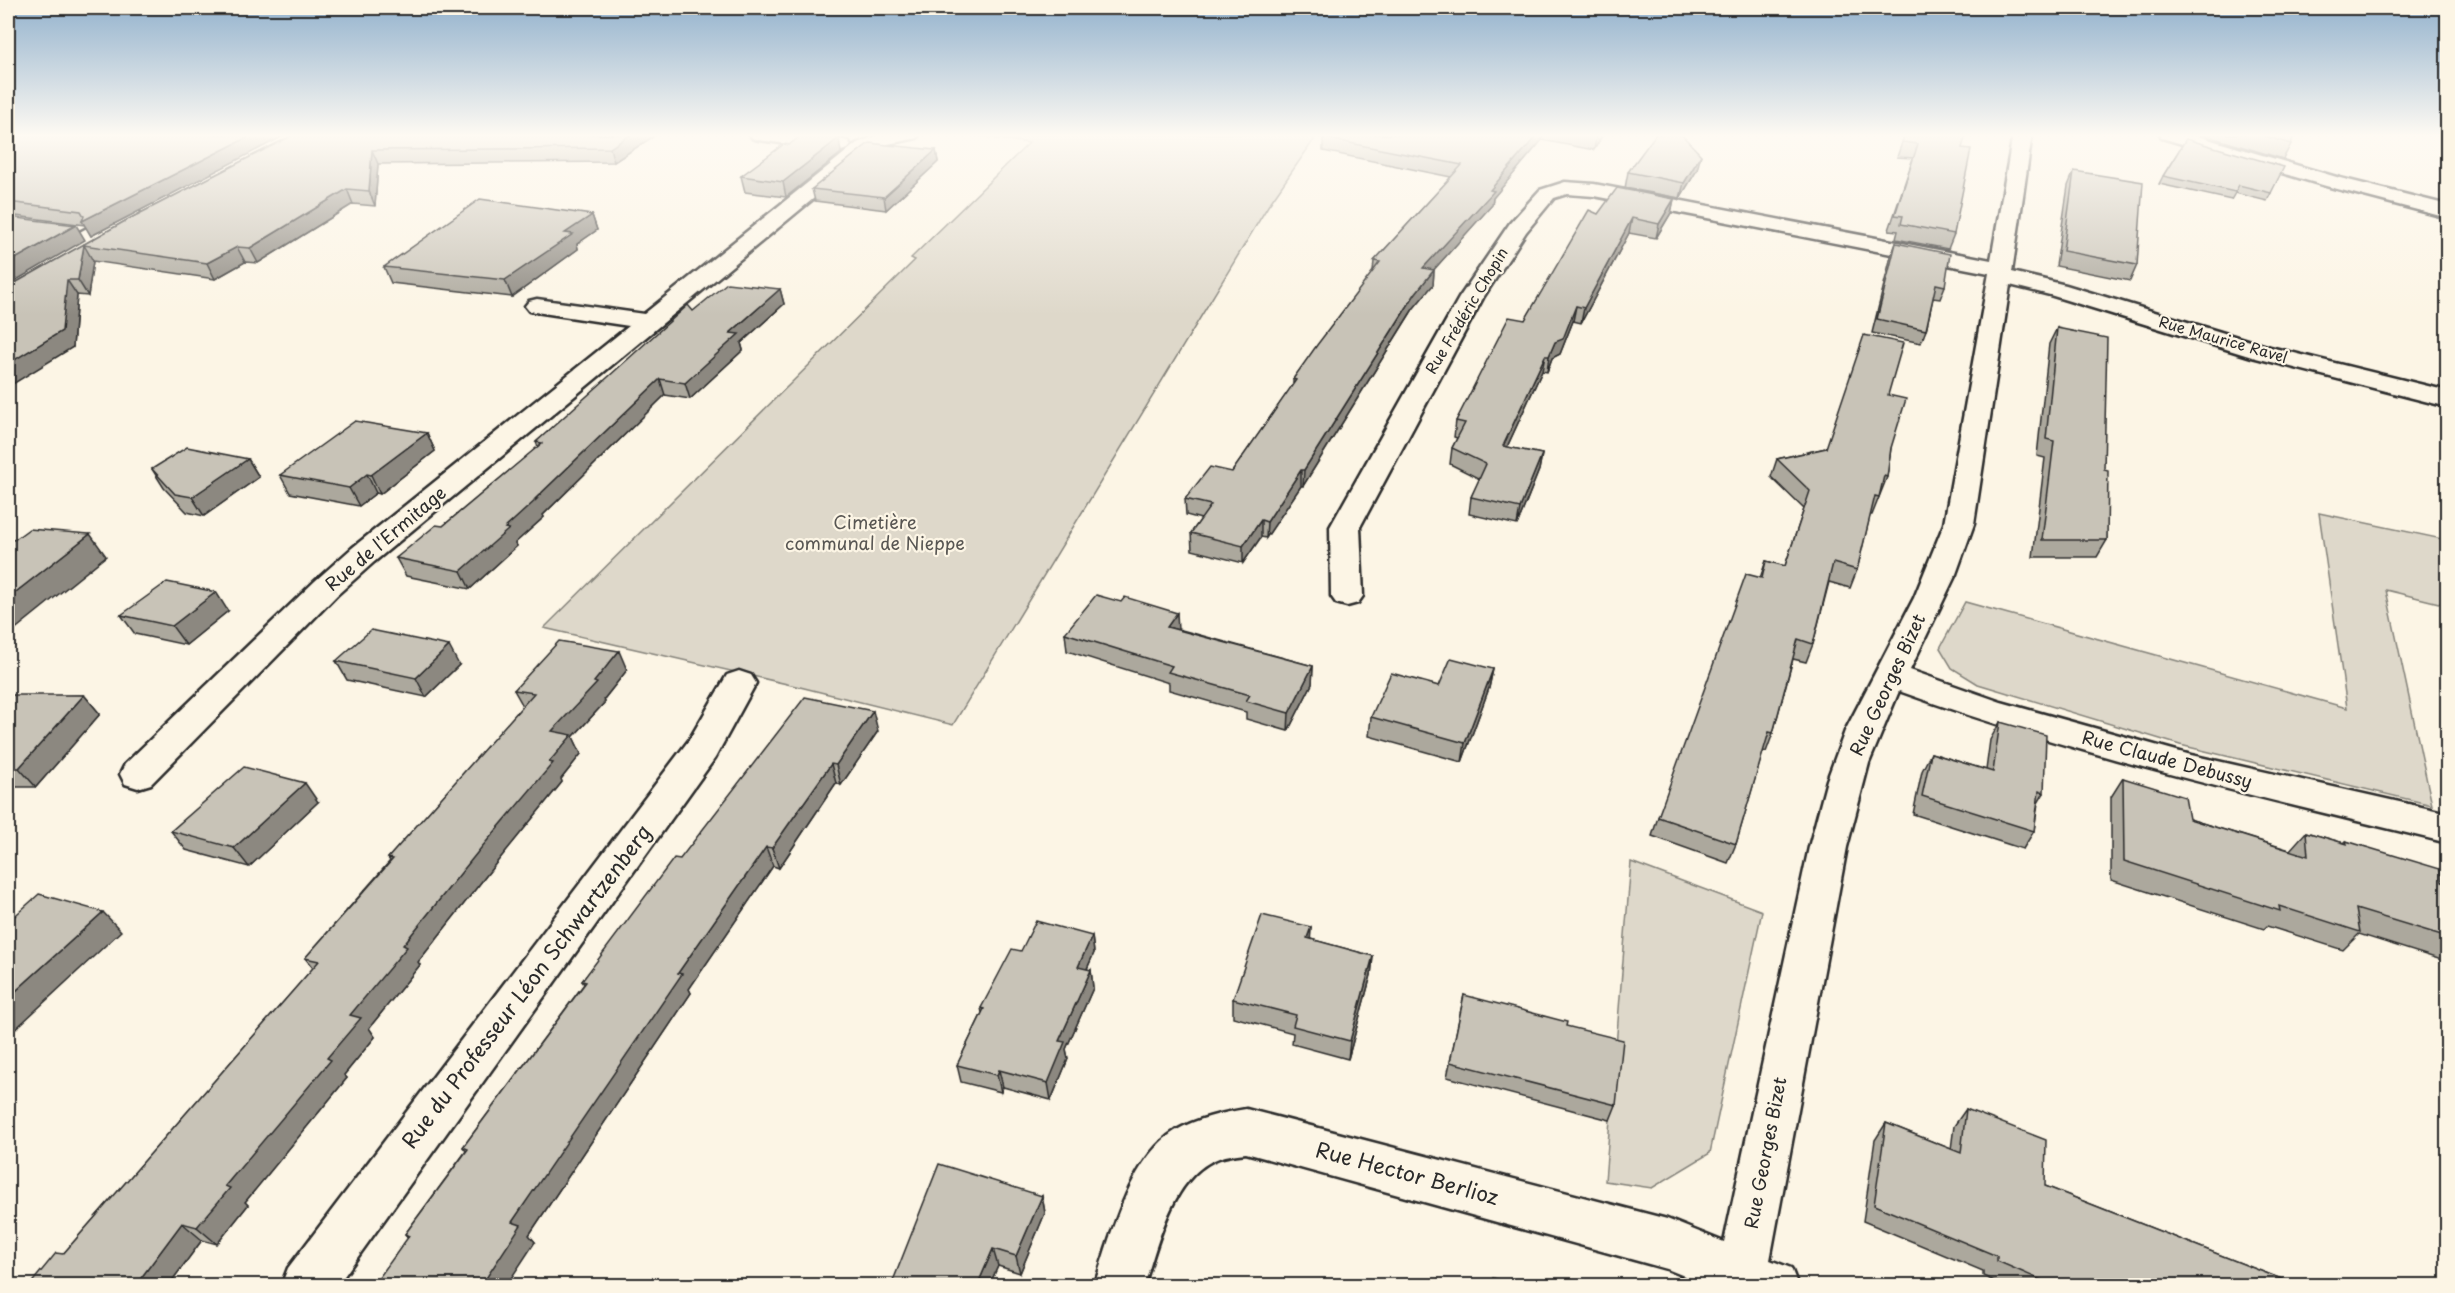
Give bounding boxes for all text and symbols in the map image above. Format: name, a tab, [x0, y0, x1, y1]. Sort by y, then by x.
street label: Rue Frédéric Chopin	[1419, 243, 1513, 378]
street label: Rue Maurice Ravel	[2156, 309, 2291, 368]
street label: Rue de l'Ermitage	[319, 479, 452, 597]
park label: Cimetière communal de Nieppe	[785, 508, 965, 556]
street label: Rue Georges Bizet	[1842, 609, 1931, 760]
street label: Rue Claude Debussy	[2079, 723, 2256, 794]
street label: Rue du Professeur Léon Schwartzenberg	[393, 817, 658, 1154]
street label: Rue Georges Bizet	[1737, 1075, 1792, 1231]
street label: Rue Hector Berlioz	[1312, 1132, 1503, 1212]

